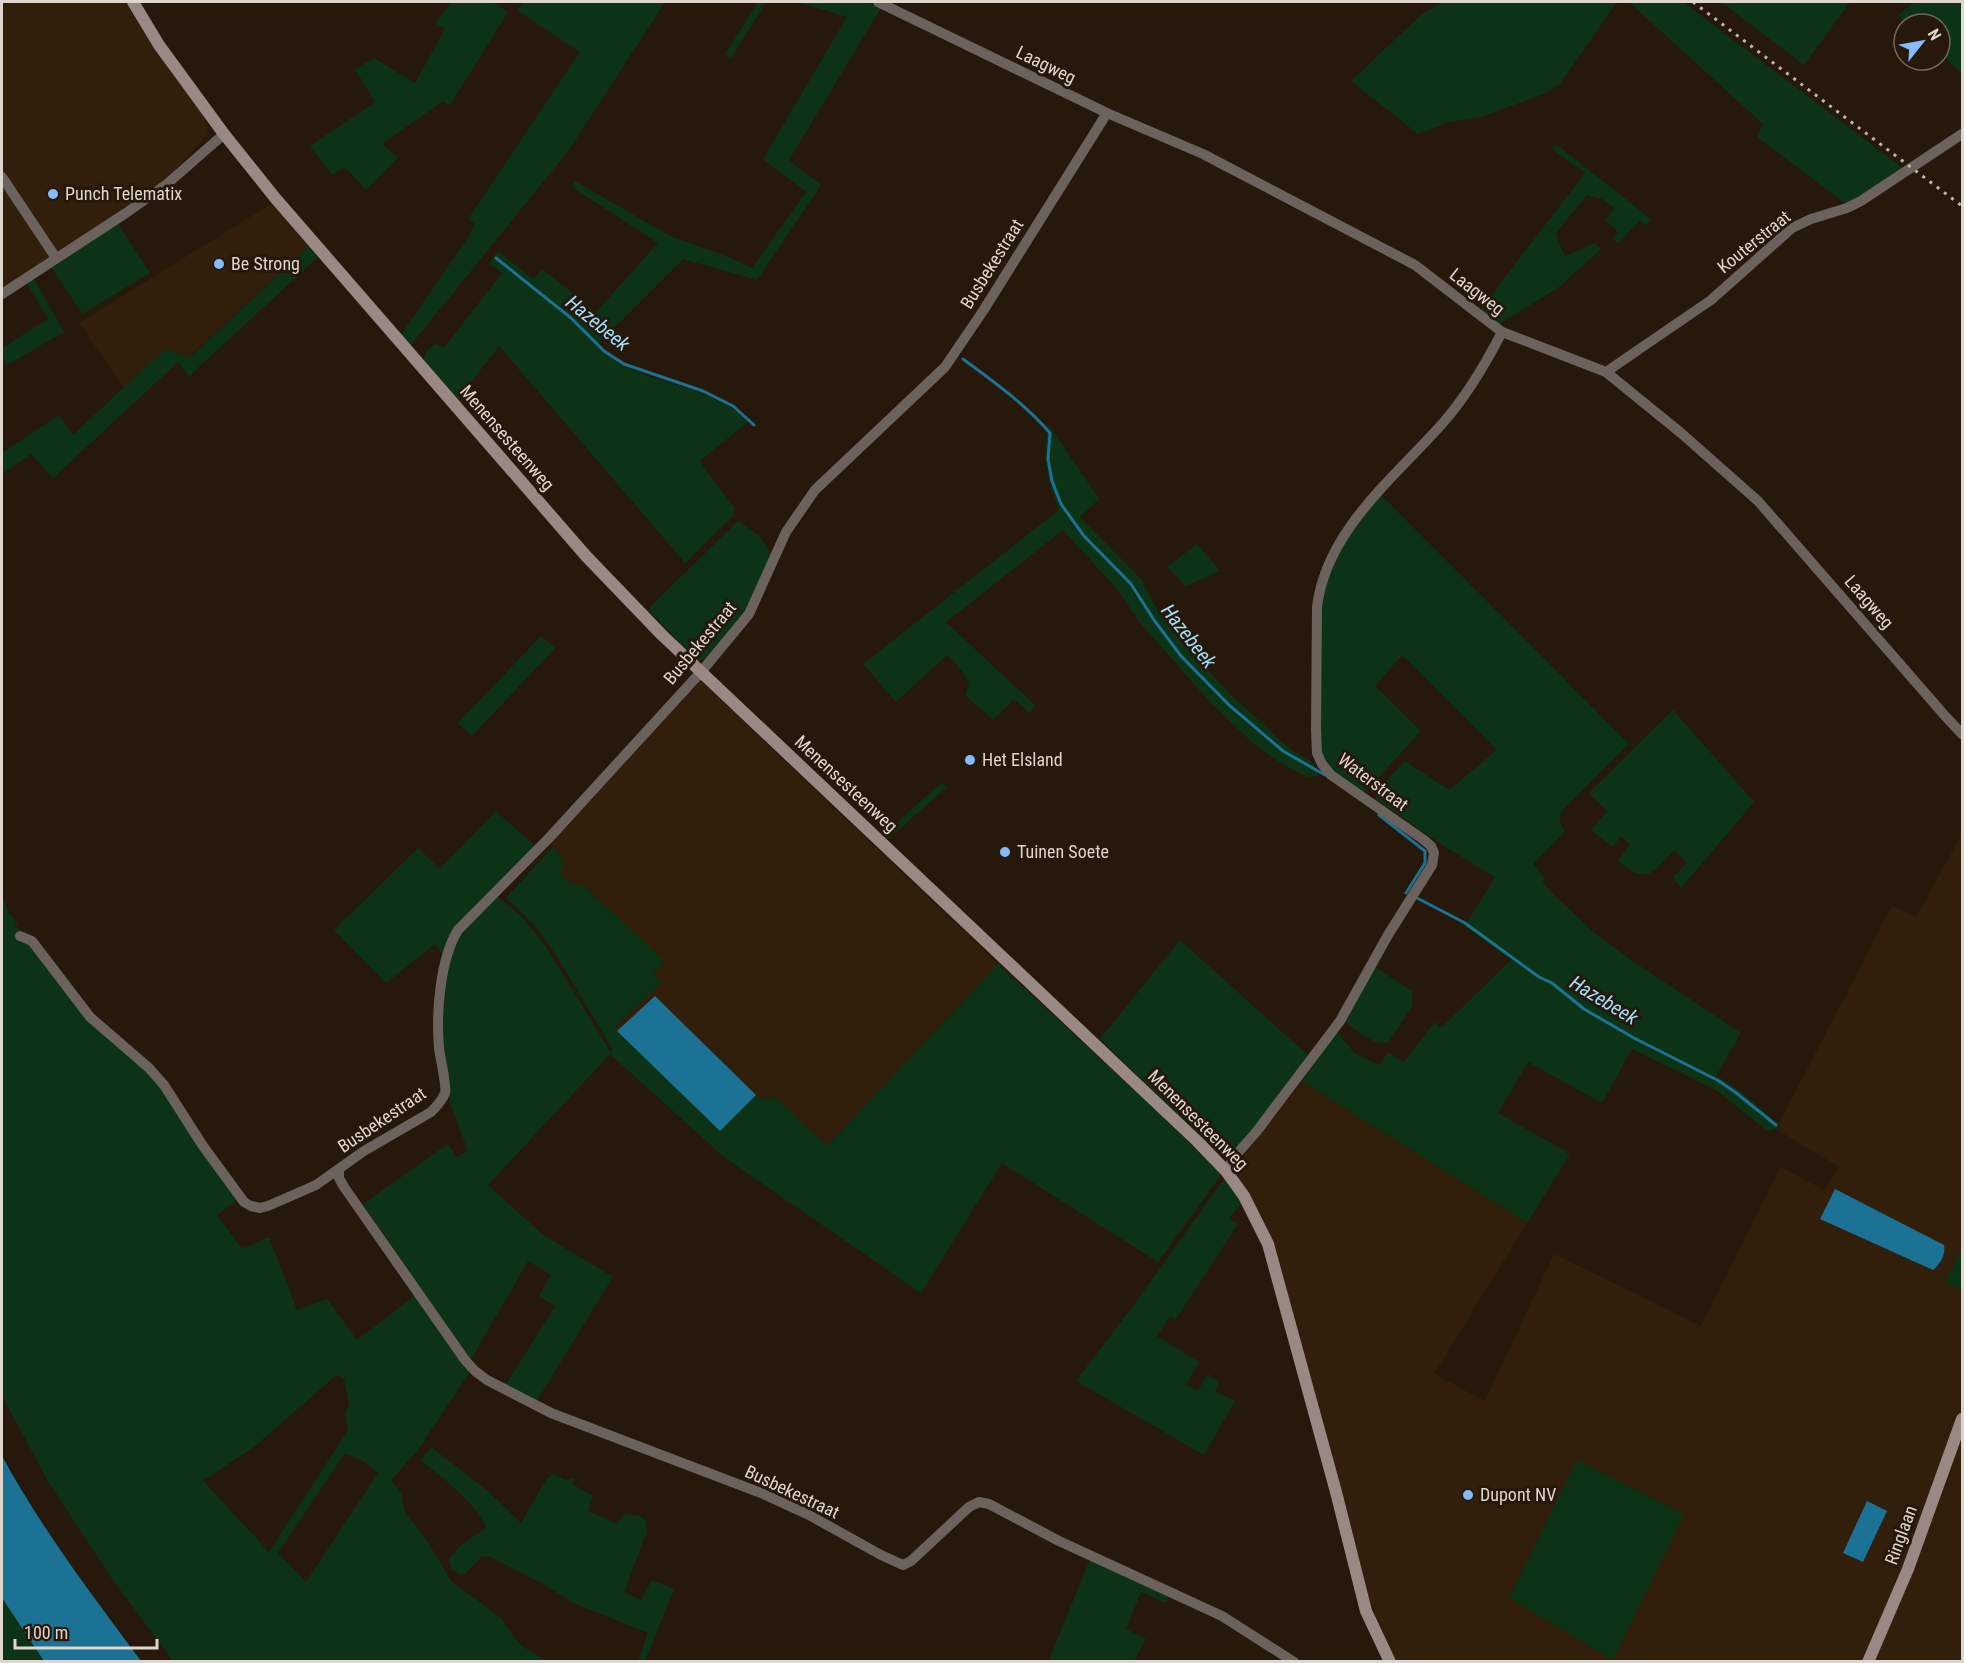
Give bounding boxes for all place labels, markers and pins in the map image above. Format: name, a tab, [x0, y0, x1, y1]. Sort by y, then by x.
place label: Punch Telematix	[65, 183, 182, 204]
marker: Punch Telematix	[46, 187, 60, 201]
place label: Be Strong	[231, 253, 300, 274]
marker: Be Strong	[212, 257, 226, 271]
place label: Het Elsland	[982, 749, 1063, 770]
marker: Het Elsland	[963, 753, 977, 767]
place label: Tuinen Soete	[1017, 841, 1109, 862]
marker: Tuinen Soete	[998, 845, 1012, 859]
place label: Dupont NV	[1480, 1484, 1556, 1505]
marker: Dupont NV	[1461, 1488, 1475, 1502]

